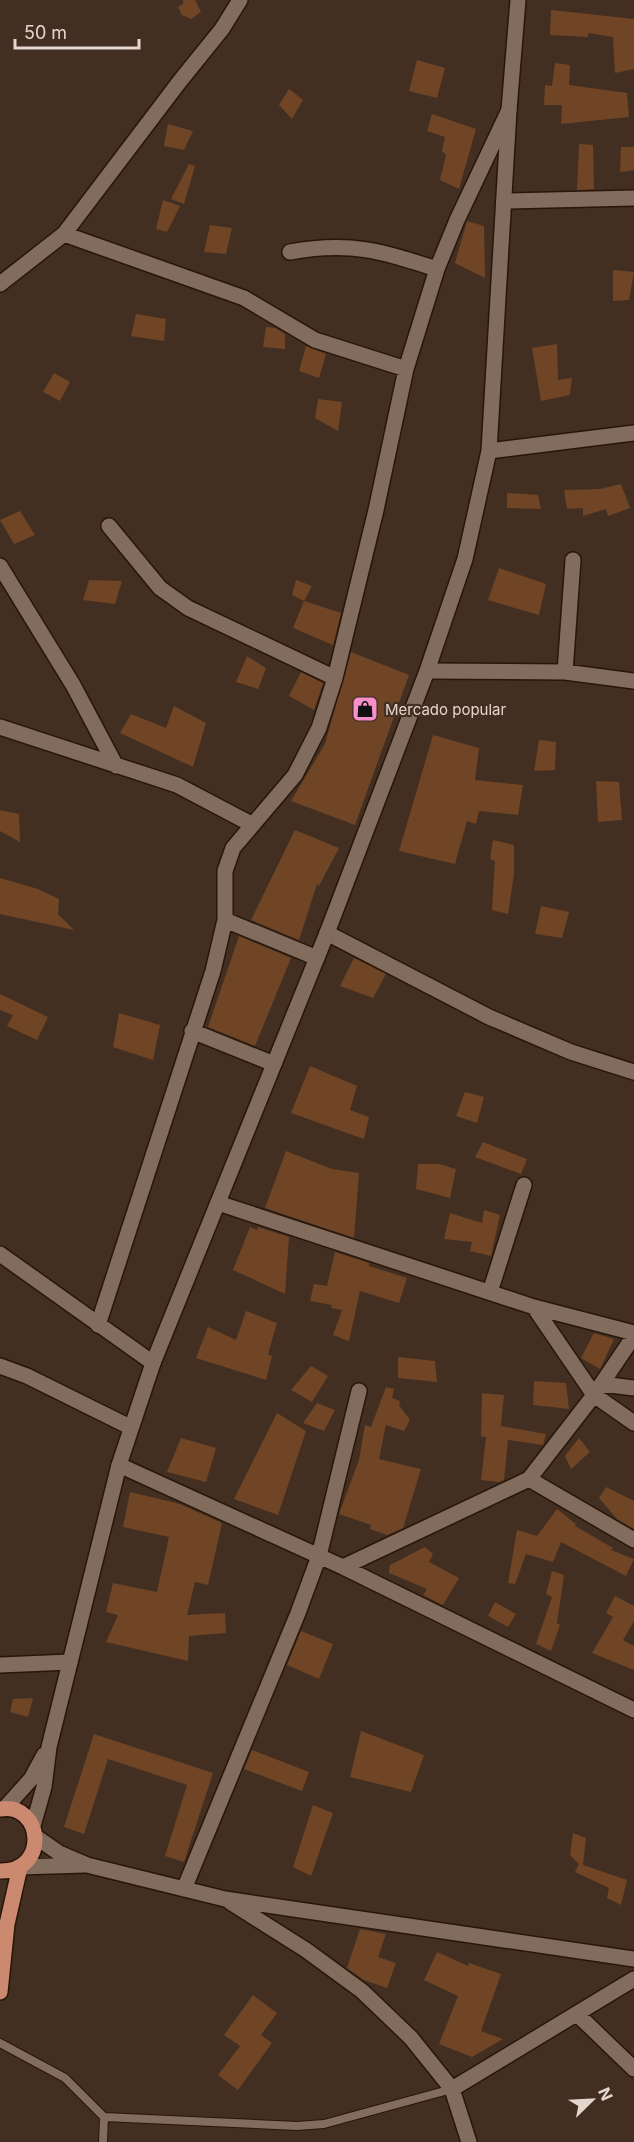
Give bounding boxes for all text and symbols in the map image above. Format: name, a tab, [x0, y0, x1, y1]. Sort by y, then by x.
scale bar	[15, 12, 140, 50]
text: 50 m	[24, 22, 67, 43]
shop icon: Mercado popular	[350, 694, 380, 724]
place label: Mercado popular	[385, 700, 507, 719]
north arrow	[562, 2070, 622, 2130]
text: N	[594, 2084, 617, 2104]

